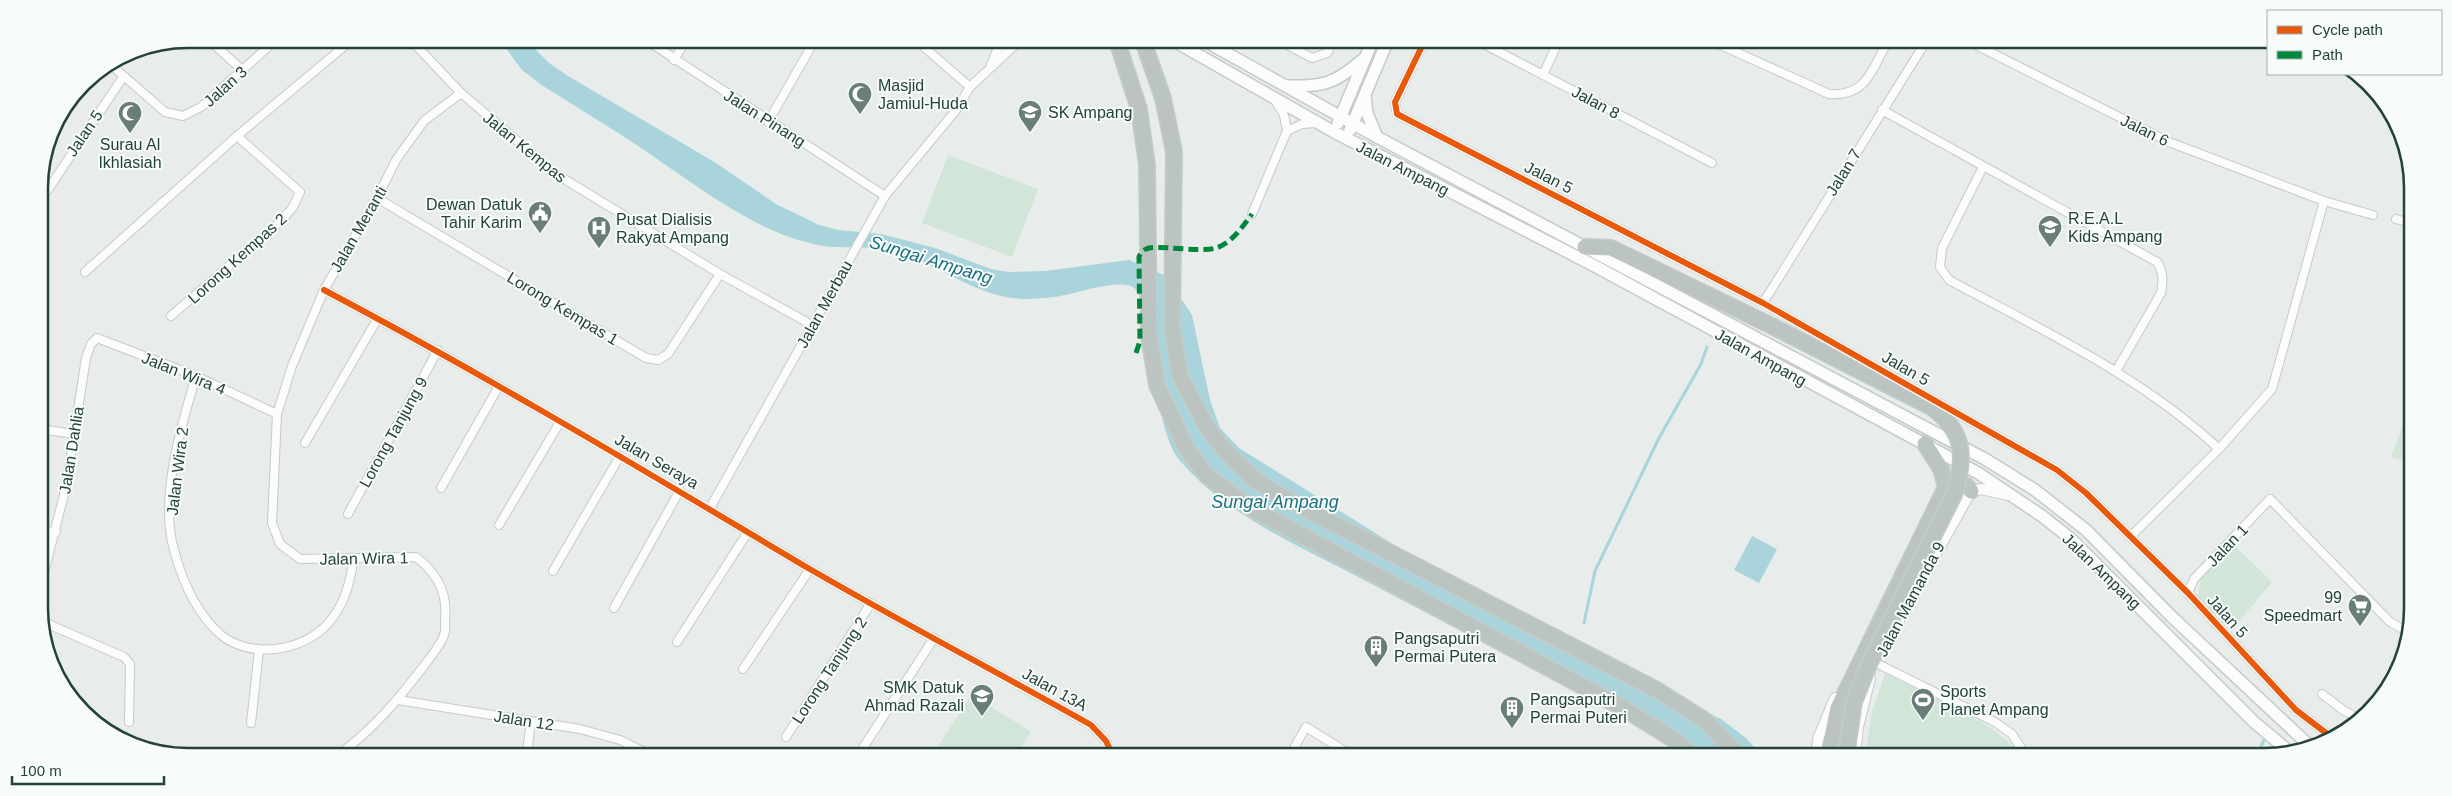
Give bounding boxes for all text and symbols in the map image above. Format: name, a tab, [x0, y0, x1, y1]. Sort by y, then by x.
legend	[2267, 10, 2442, 75]
text: Cycle path	[2312, 21, 2383, 38]
text: Path	[2312, 46, 2343, 63]
street label: Jalan 3	[200, 63, 250, 110]
place label: Masjid Jamiul-Huda	[878, 77, 968, 112]
mosque icon: Masjid Jamiul-Huda	[847, 81, 873, 115]
street label: Jalan 8	[1569, 83, 1623, 122]
street label: Jalan Pinang	[721, 87, 808, 150]
school or university icon: SK Ampang	[1017, 99, 1043, 133]
mosque icon: Surau Al Ikhlasiah	[117, 100, 143, 134]
place label: SK Ampang	[1048, 104, 1133, 121]
street label: Jalan 5	[63, 107, 106, 159]
street label: Jalan Kempas	[480, 109, 569, 186]
street label: Jalan 6	[2118, 112, 2172, 149]
place label: Surau Al Ikhlasiah	[98, 136, 162, 171]
street label: Jalan Ampang	[1354, 138, 1452, 199]
street label: Jalan 7	[1823, 146, 1864, 199]
street label: Jalan 5	[1522, 158, 1576, 197]
street label: Jalan Meranti	[327, 183, 390, 275]
place label: Dewan Datuk Tahir Karim	[426, 196, 523, 231]
public building icon: Dewan Datuk Tahir Karim	[527, 200, 553, 234]
street label: Lorong Kempas 2	[185, 210, 290, 307]
place label: R.E.A.L Kids Ampang	[2068, 210, 2162, 245]
place label: Pusat Dialisis Rakyat Ampang	[616, 211, 729, 246]
school or university icon: R.E.A.L Kids Ampang	[2037, 214, 2063, 248]
hospital icon: Pusat Dialisis Rakyat Ampang	[586, 215, 612, 249]
water label: Sungai Ampang	[867, 232, 995, 288]
street label: Jalan Merbau	[794, 258, 855, 351]
street label: Lorong Kempas 1	[504, 269, 621, 348]
street label: Jalan Ampang	[1712, 325, 1809, 389]
street label: Jalan 5	[1879, 348, 1932, 389]
street label: Jalan Wira 4	[139, 349, 228, 398]
street label: Lorong Tanjung 9	[356, 374, 431, 490]
street label: Jalan Dahlia	[56, 405, 87, 495]
street label: Jalan Wira 2	[164, 426, 191, 516]
street label: Jalan Seraya	[612, 431, 702, 492]
water label: Sungai Ampang	[1211, 492, 1339, 512]
street label: Jalan 1	[2203, 521, 2251, 570]
street label: Jalan Ampang	[2059, 530, 2144, 613]
street label: Jalan Mamanda 9	[1873, 539, 1948, 659]
street label: Jalan Wira 1	[319, 549, 409, 568]
place label: 99 Speedmart	[2264, 589, 2343, 624]
street label: Jalan 5	[2204, 591, 2251, 641]
supermarket icon: 99 Speedmart	[2347, 593, 2373, 627]
street label: Lorong Tanjung 2	[789, 614, 870, 727]
place label: Pangsaputri Permai Putera	[1394, 630, 1496, 665]
building icon: Pangsaputri Permai Putera	[1363, 634, 1389, 668]
street label: Jalan 13A	[1020, 665, 1090, 714]
place label: SMK Datuk Ahmad Razali	[864, 679, 965, 714]
school or university icon: SMK Datuk Ahmad Razali	[969, 683, 995, 717]
place label: Sports Planet Ampang	[1940, 683, 2049, 718]
sports icon: Sports Planet Ampang	[1910, 687, 1936, 721]
place label: Pangsaputri Permai Puteri	[1530, 691, 1627, 726]
building icon: Pangsaputri Permai Puteri	[1499, 695, 1525, 729]
street label: Jalan 12	[493, 707, 555, 734]
scale bar	[12, 754, 165, 786]
text: 100 m	[20, 762, 62, 779]

